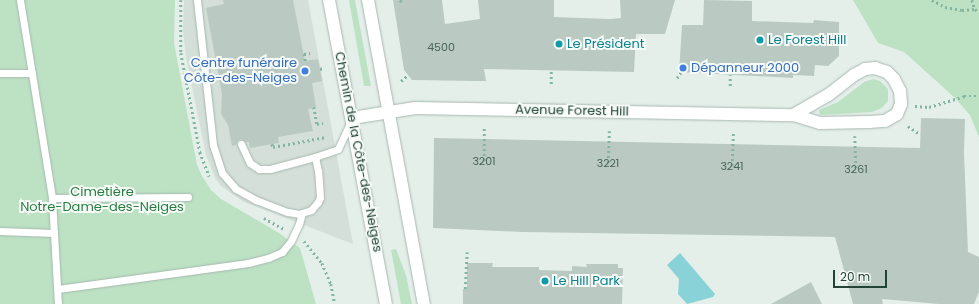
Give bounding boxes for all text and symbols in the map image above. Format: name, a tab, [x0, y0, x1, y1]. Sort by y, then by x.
place label: Le Forest Hill	[768, 32, 847, 48]
marker: Le Forest Hill	[755, 35, 765, 45]
place label: Le Président	[567, 36, 644, 52]
marker: Le Président	[554, 39, 564, 49]
house number: 4500	[427, 40, 455, 54]
street label: Chemin de la Côte-des-Neiges	[331, 51, 385, 253]
place label: Centre funéraire Côte-des-Neiges	[184, 56, 297, 87]
place label: Dépanneur 2000	[691, 60, 799, 76]
marker: Dépanneur 2000	[678, 63, 688, 73]
marker: Centre funéraire Côte-des-Neiges	[300, 66, 310, 76]
street label: Avenue Forest Hill	[515, 102, 629, 120]
house number: 3201	[472, 154, 496, 168]
house number: 3221	[597, 156, 619, 170]
house number: 3241	[720, 159, 744, 173]
house number: 3261	[844, 162, 868, 176]
park label: Cimetière Notre-Dame-des-Neiges	[20, 185, 184, 216]
scale bar	[835, 262, 889, 288]
text: 20 m	[840, 268, 870, 285]
place label: Le Hill Park	[553, 273, 620, 289]
marker: Le Hill Park	[540, 276, 550, 286]

